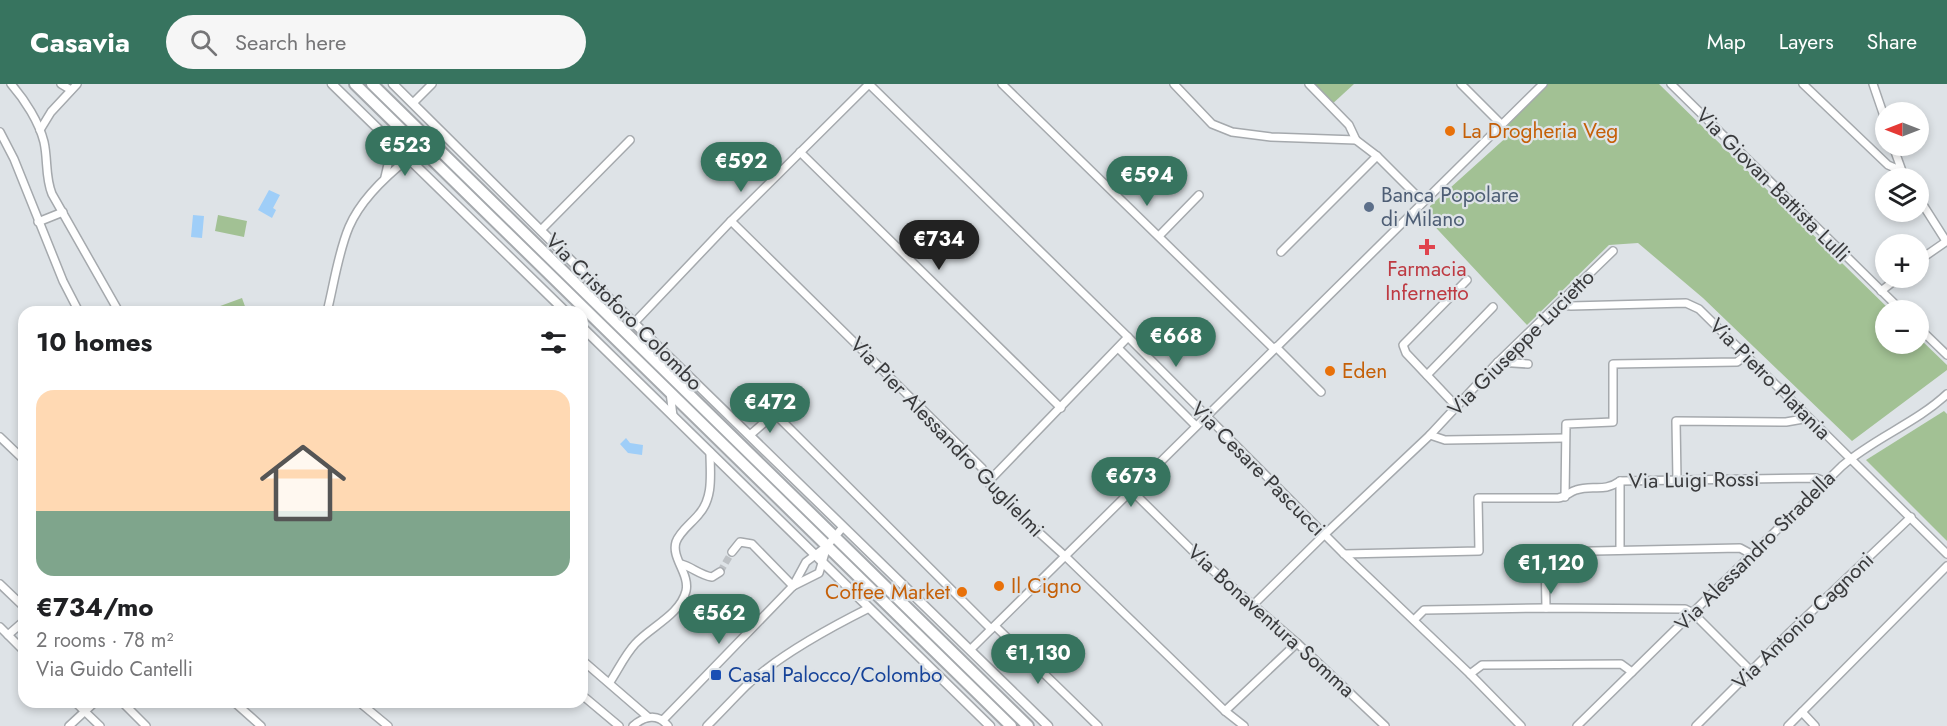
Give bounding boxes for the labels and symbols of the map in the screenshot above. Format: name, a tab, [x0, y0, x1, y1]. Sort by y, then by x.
street label: Via Giovan Battista Lulli	[1689, 101, 1857, 269]
north arrow	[1875, 102, 1929, 156]
place label: La Drogheria Veg	[1462, 116, 1618, 146]
marker: La Drogheria Veg	[1443, 124, 1457, 138]
pin: €523	[369, 126, 441, 177]
pin: €592	[705, 142, 777, 193]
pin: €594	[1111, 156, 1183, 207]
place label: Banca Popolare di Milano	[1381, 180, 1519, 234]
marker: Banca Popolare di Milano	[1362, 200, 1376, 214]
pin: €734	[903, 220, 975, 271]
street label: Via Cristoforo Colombo	[539, 227, 709, 397]
marker: Farmacia Infernetto	[1420, 240, 1434, 254]
place label: Farmacia Infernetto	[1385, 254, 1469, 308]
street label: Via Giuseppe Lucietto	[1441, 263, 1601, 423]
street label: Via Pietro Platania	[1702, 311, 1838, 447]
pin: €668	[1140, 317, 1212, 368]
street label: Via Pier Alessandro Guglielmi	[843, 330, 1051, 544]
place label: Eden	[1342, 356, 1387, 386]
marker: Eden	[1323, 364, 1337, 378]
pin: €472	[734, 383, 806, 434]
street label: Via Cesare Pascucci	[1184, 395, 1332, 543]
pin: €673	[1095, 457, 1167, 508]
street label: Via Luigi Rossi	[1628, 464, 1760, 496]
street label: Via Alessandro Stradella	[1668, 464, 1842, 638]
street label: Via Bonaventura Somma	[1181, 538, 1361, 704]
pin: €1,120	[1502, 544, 1600, 595]
street label: Via Antonio Cagnoni	[1725, 545, 1881, 697]
place label: Il Cigno	[1011, 571, 1082, 601]
place label: Coffee Market	[825, 577, 950, 607]
marker: Il Cigno	[992, 579, 1006, 593]
marker: Coffee Market	[955, 585, 969, 599]
pin: €562	[683, 594, 755, 645]
pin: €1,130	[989, 634, 1087, 685]
place label: Casal Palocco/Colombo	[728, 660, 942, 690]
marker: Casal Palocco/Colombo	[709, 668, 723, 682]

